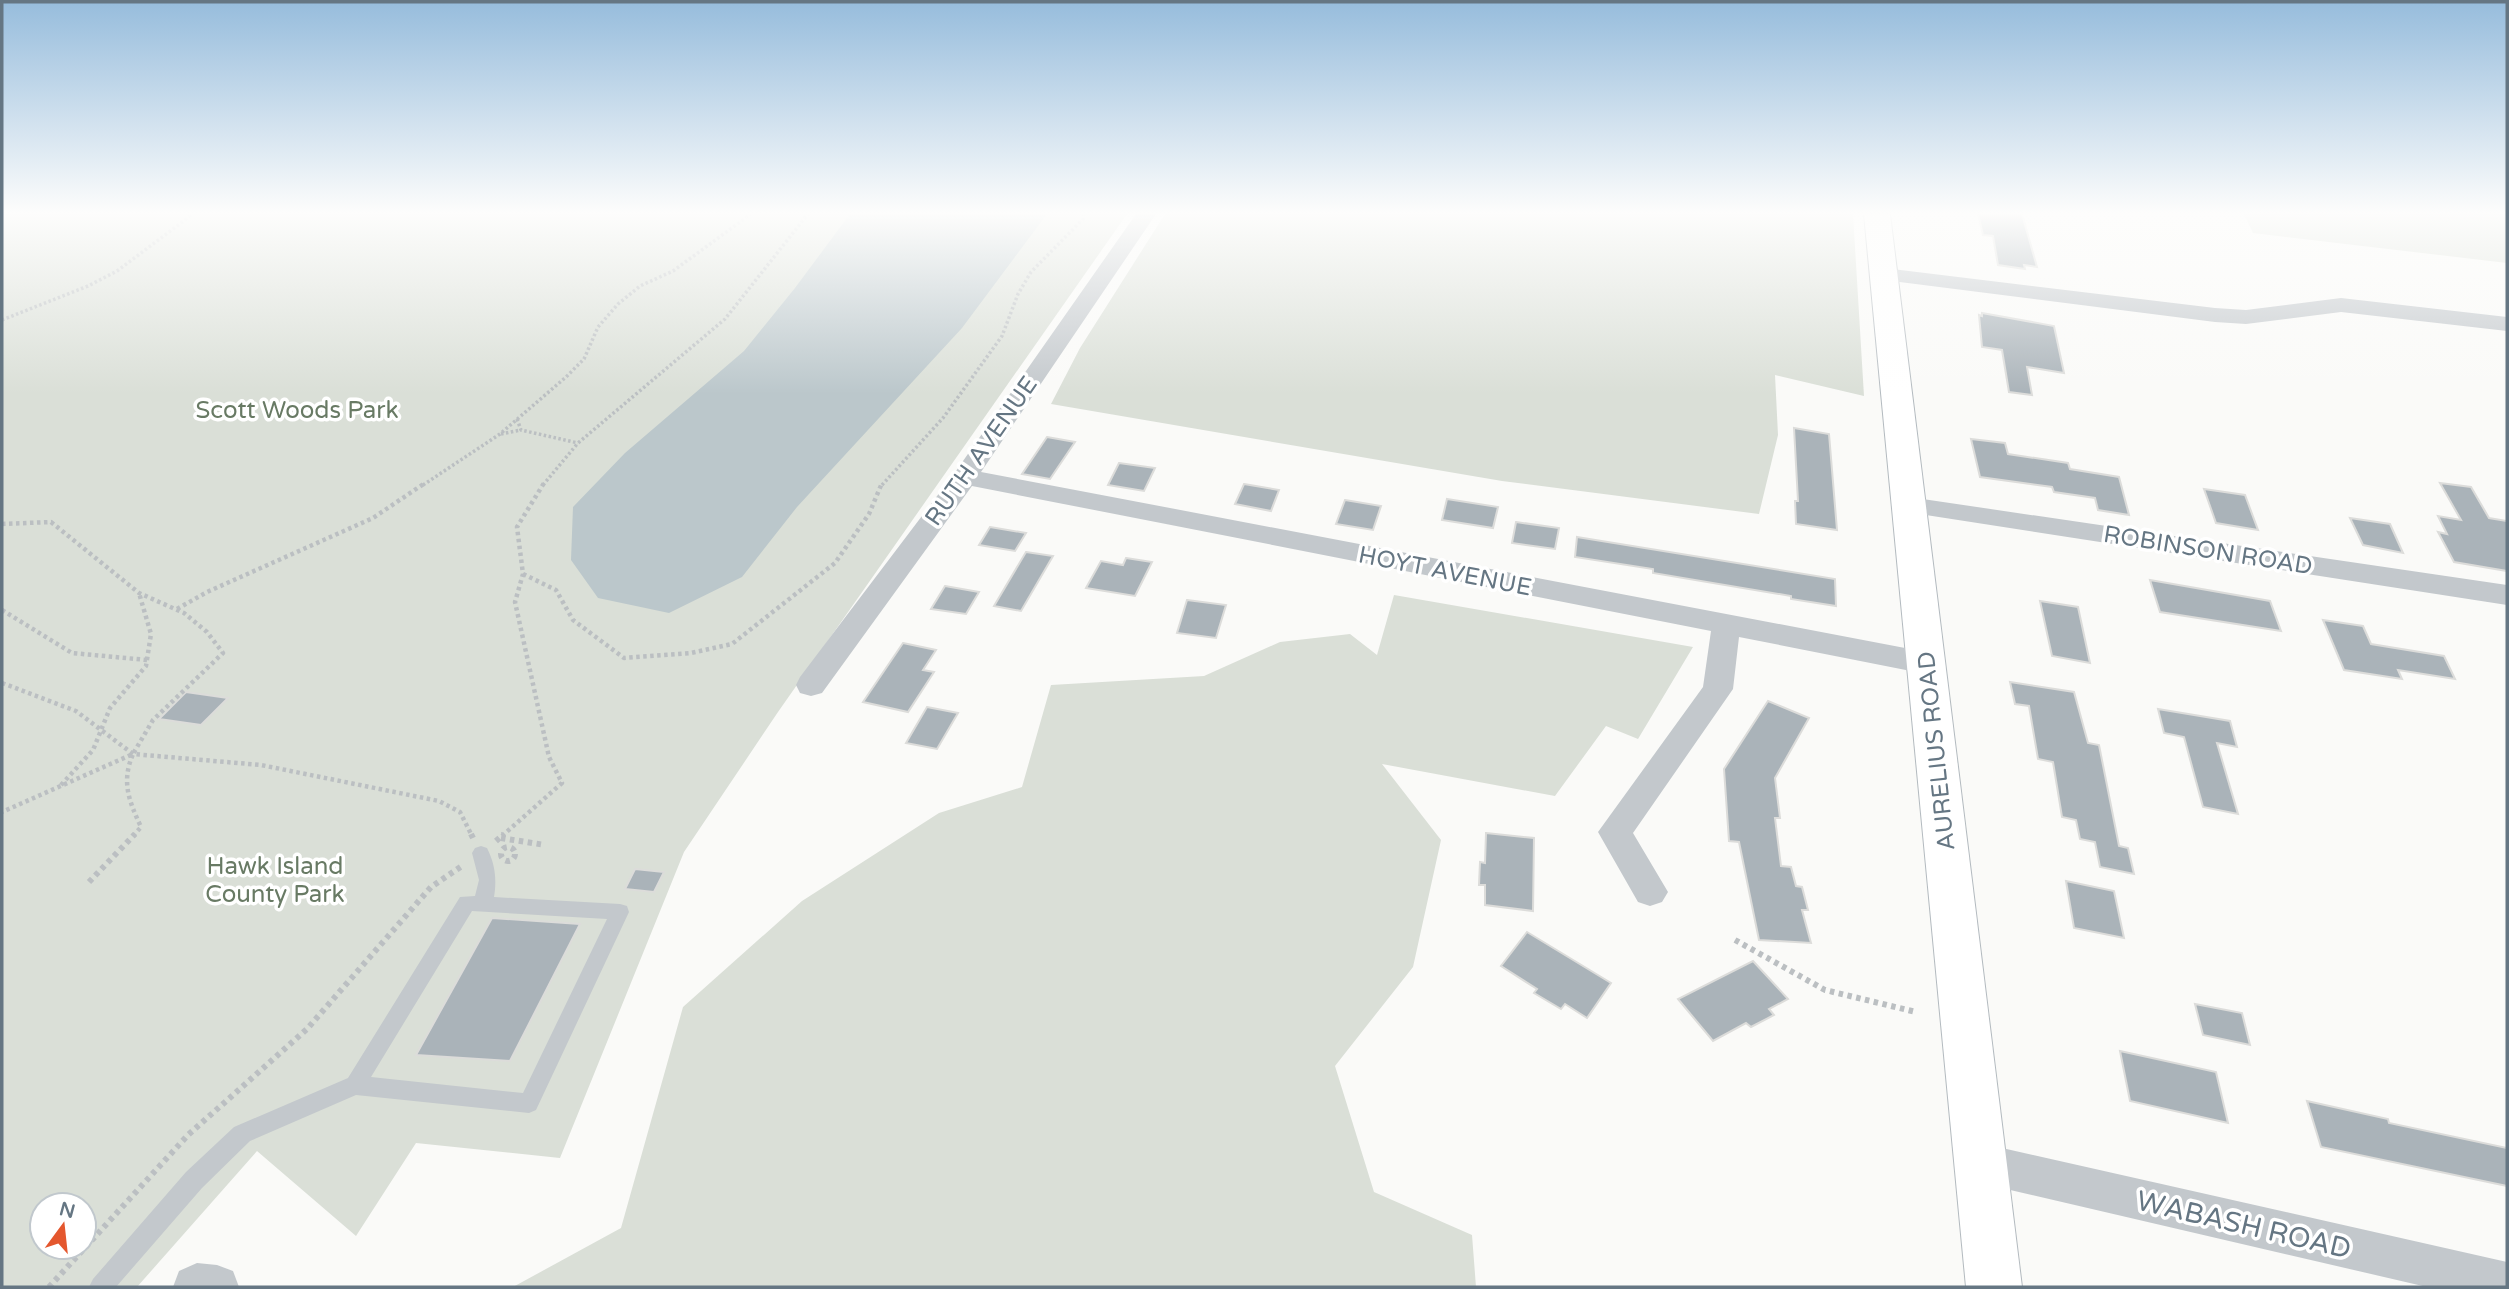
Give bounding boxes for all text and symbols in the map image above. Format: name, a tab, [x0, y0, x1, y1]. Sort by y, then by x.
street label: RUTH AVENUE	[919, 371, 1044, 532]
park label: Scott Woods Park	[195, 396, 399, 425]
street label: ROBINSON ROAD	[2101, 520, 2315, 581]
street label: HOYT AVENUE	[1356, 541, 1534, 602]
street label: AURELIUS ROAD	[1912, 650, 1961, 852]
park label: Hawk Island County Park	[205, 852, 345, 909]
street label: WABASH ROAD	[2133, 1184, 2354, 1266]
north arrow	[28, 1191, 98, 1261]
text: N	[57, 1198, 77, 1223]

